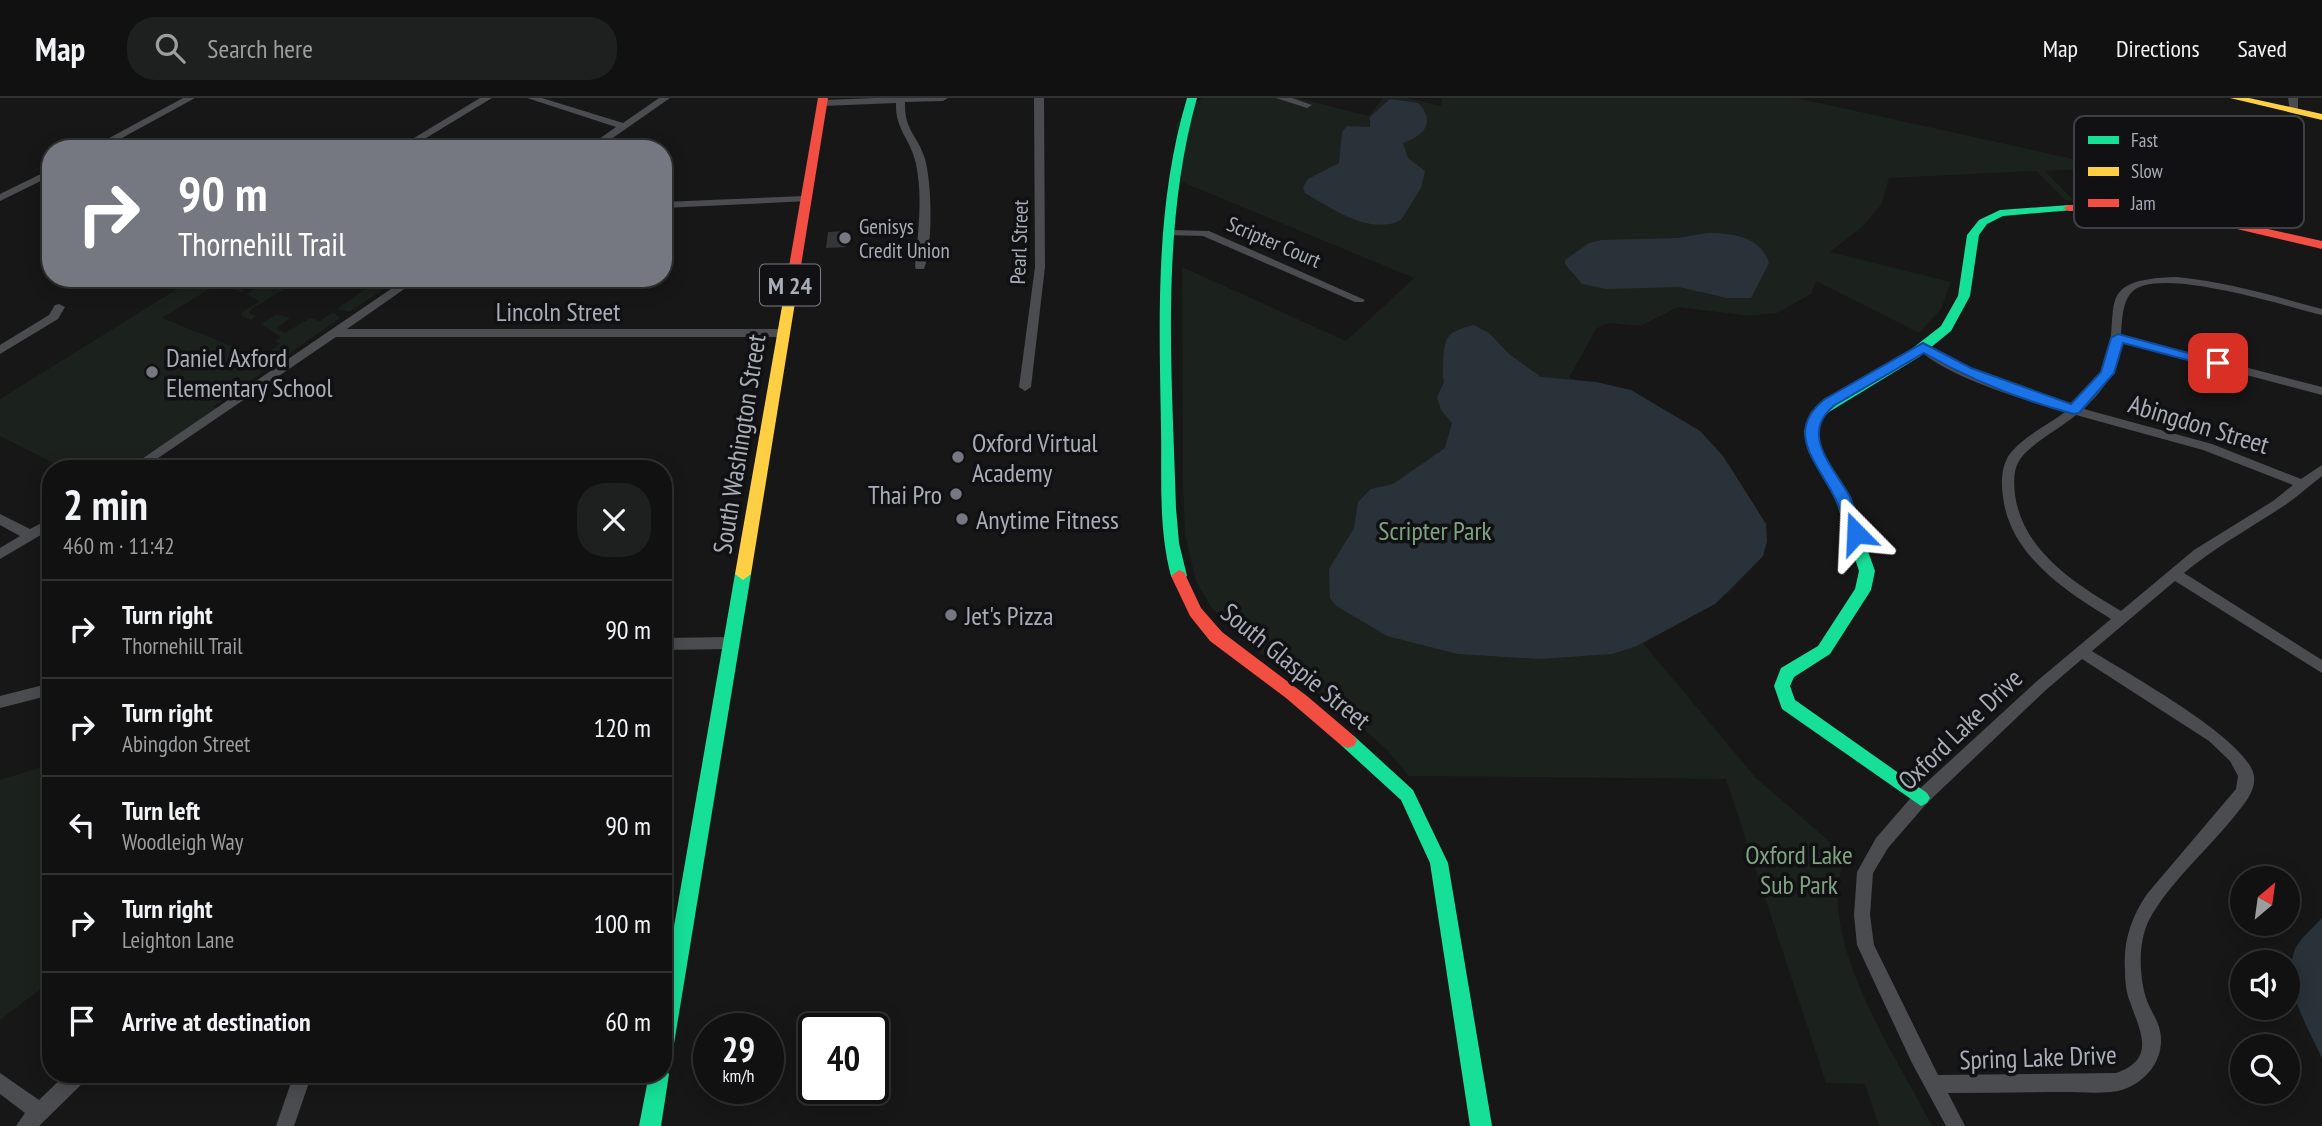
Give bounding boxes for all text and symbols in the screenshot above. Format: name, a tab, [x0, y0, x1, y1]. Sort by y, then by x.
search box	[127, 17, 617, 80]
text: Map	[35, 27, 85, 70]
icon: search	[151, 29, 189, 67]
text: Search here	[207, 32, 313, 65]
text: Map	[2043, 33, 2078, 64]
text: Directions	[2116, 33, 2200, 64]
text: Saved	[2238, 33, 2287, 64]
legend	[2074, 116, 2304, 228]
text: Fast	[2131, 128, 2159, 152]
text: Slow	[2131, 159, 2164, 183]
text: 90 m	[178, 161, 267, 225]
icon: right	[63, 168, 154, 259]
text: Jam	[2130, 191, 2156, 215]
street label: Pearl Street	[1004, 199, 1034, 285]
street label: Scripter Court	[1223, 210, 1325, 274]
place label: Genisys Credit Union	[859, 213, 950, 264]
text: Thornehill Trail	[178, 223, 346, 265]
marker: Genisys Credit Union	[837, 230, 853, 246]
road number: M 24	[760, 265, 820, 306]
street label: Lincoln Street	[496, 295, 620, 328]
street label: South Washington Street	[705, 332, 773, 556]
pin	[2188, 333, 2248, 393]
place label: Daniel Axford Elementary School	[166, 341, 333, 404]
icon: arrive	[2199, 344, 2237, 382]
marker: Daniel Axford Elementary School	[144, 364, 160, 380]
street label: Abingdon Street	[2125, 387, 2273, 461]
place label: Oxford Virtual Academy	[972, 426, 1098, 489]
marker: Oxford Virtual Academy	[950, 449, 966, 465]
text: 2 min	[63, 477, 148, 532]
place label: Thai Pro	[868, 478, 942, 511]
button: close	[577, 483, 651, 557]
marker: Thai Pro	[948, 486, 964, 502]
position arrow	[1819, 496, 1893, 570]
place label: Anytime Fitness	[976, 503, 1119, 536]
marker: Anytime Fitness	[954, 511, 970, 527]
park label: Scripter Park	[1378, 514, 1492, 547]
text: 460 m · 11:42	[63, 531, 175, 560]
street label: South Glaspie Street	[1215, 596, 1377, 736]
text: Turn right	[122, 598, 213, 631]
place label: Jet's Pizza	[964, 599, 1053, 632]
marker: Jet's Pizza	[943, 607, 959, 623]
icon: right	[63, 610, 101, 648]
text: 90 m	[605, 613, 651, 646]
text: Thornehill Trail	[122, 631, 243, 660]
street label: Oxford Lake Drive	[1891, 662, 2029, 796]
text: Turn right	[122, 696, 213, 729]
icon: right	[63, 708, 101, 746]
text: 120 m	[593, 711, 651, 744]
text: Abingdon Street	[122, 729, 250, 758]
text: Turn left	[122, 794, 200, 827]
icon: left	[63, 806, 101, 844]
text: 90 m	[605, 809, 651, 842]
text: Woodleigh Way	[122, 827, 243, 856]
park label: Oxford Lake Sub Park	[1745, 838, 1853, 901]
north arrow	[2230, 866, 2300, 936]
map controls	[2230, 866, 2300, 1104]
text: Turn right	[122, 892, 213, 925]
icon: right	[63, 904, 101, 942]
text: 100 m	[593, 907, 651, 940]
text: Leighton Lane	[122, 925, 234, 954]
button: sound	[2230, 950, 2300, 1020]
icon: arrive	[63, 1002, 101, 1040]
text: Arrive at destination	[122, 1005, 311, 1038]
text: 60 m	[605, 1005, 651, 1038]
speed limit sign: 40	[798, 1013, 889, 1104]
text: 29	[722, 1026, 755, 1072]
button: search	[2230, 1034, 2300, 1104]
street label: Spring Lake Drive	[1959, 1038, 2117, 1076]
text: km/h	[723, 1064, 754, 1087]

